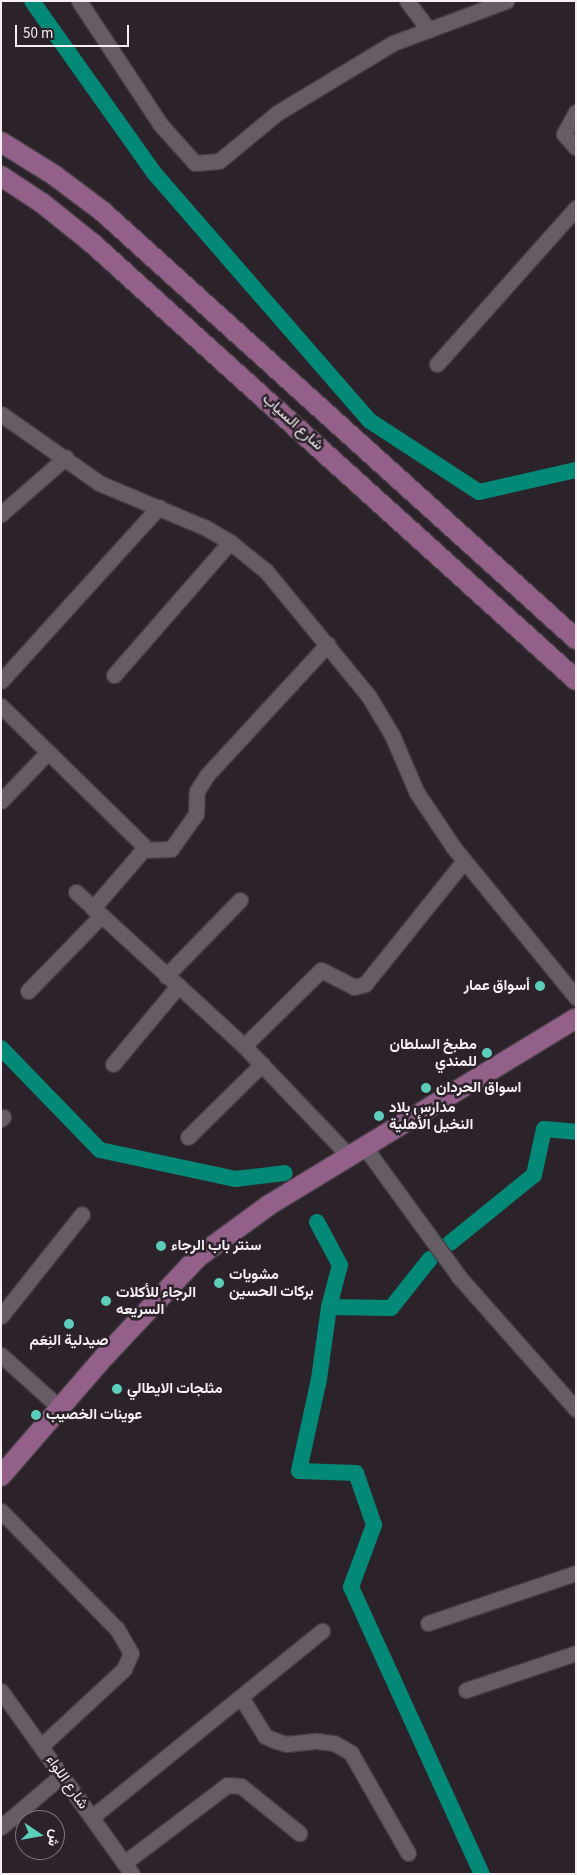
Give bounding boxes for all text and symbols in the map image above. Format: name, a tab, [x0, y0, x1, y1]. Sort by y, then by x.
scale bar	[18, 15, 131, 47]
text: 50 m	[23, 23, 53, 44]
street label: شارع السياب	[259, 390, 327, 454]
place label: أسواق عمار	[464, 977, 530, 995]
marker: أسواق عمار	[534, 980, 546, 992]
place label: مطبخ السلطان للمندي	[390, 1035, 477, 1070]
marker: مطبخ السلطان للمندي	[481, 1047, 493, 1059]
place label: اسواق الحردان	[436, 1079, 521, 1097]
marker: اسواق الحردان	[420, 1082, 432, 1094]
place label: مدارس بلاد النخيل الأهلية	[389, 1098, 473, 1133]
marker: مدارس بلاد النخيل الأهلية	[373, 1110, 385, 1122]
place label: سنتر باب الرجاء	[171, 1237, 261, 1255]
marker: سنتر باب الرجاء	[155, 1240, 167, 1252]
place label: مشويات بركات الحسين	[229, 1265, 314, 1300]
marker: مشويات بركات الحسين	[213, 1277, 225, 1289]
place label: الرجاء للأكلات السريعه	[116, 1283, 196, 1318]
marker: الرجاء للأكلات السريعه	[100, 1295, 112, 1307]
marker: صيدلية النِعَم	[63, 1318, 75, 1330]
place label: صيدلية النِعَم	[30, 1332, 108, 1350]
place label: مثلجات الايطالي	[127, 1380, 223, 1398]
marker: مثلجات الايطالي	[111, 1383, 123, 1395]
place label: عوينات الخصيب	[46, 1406, 142, 1424]
marker: عوينات الخصيب	[30, 1409, 42, 1421]
street label: شارع اللواء	[42, 1751, 92, 1813]
north arrow	[15, 1810, 65, 1860]
text: ش	[42, 1828, 65, 1848]

